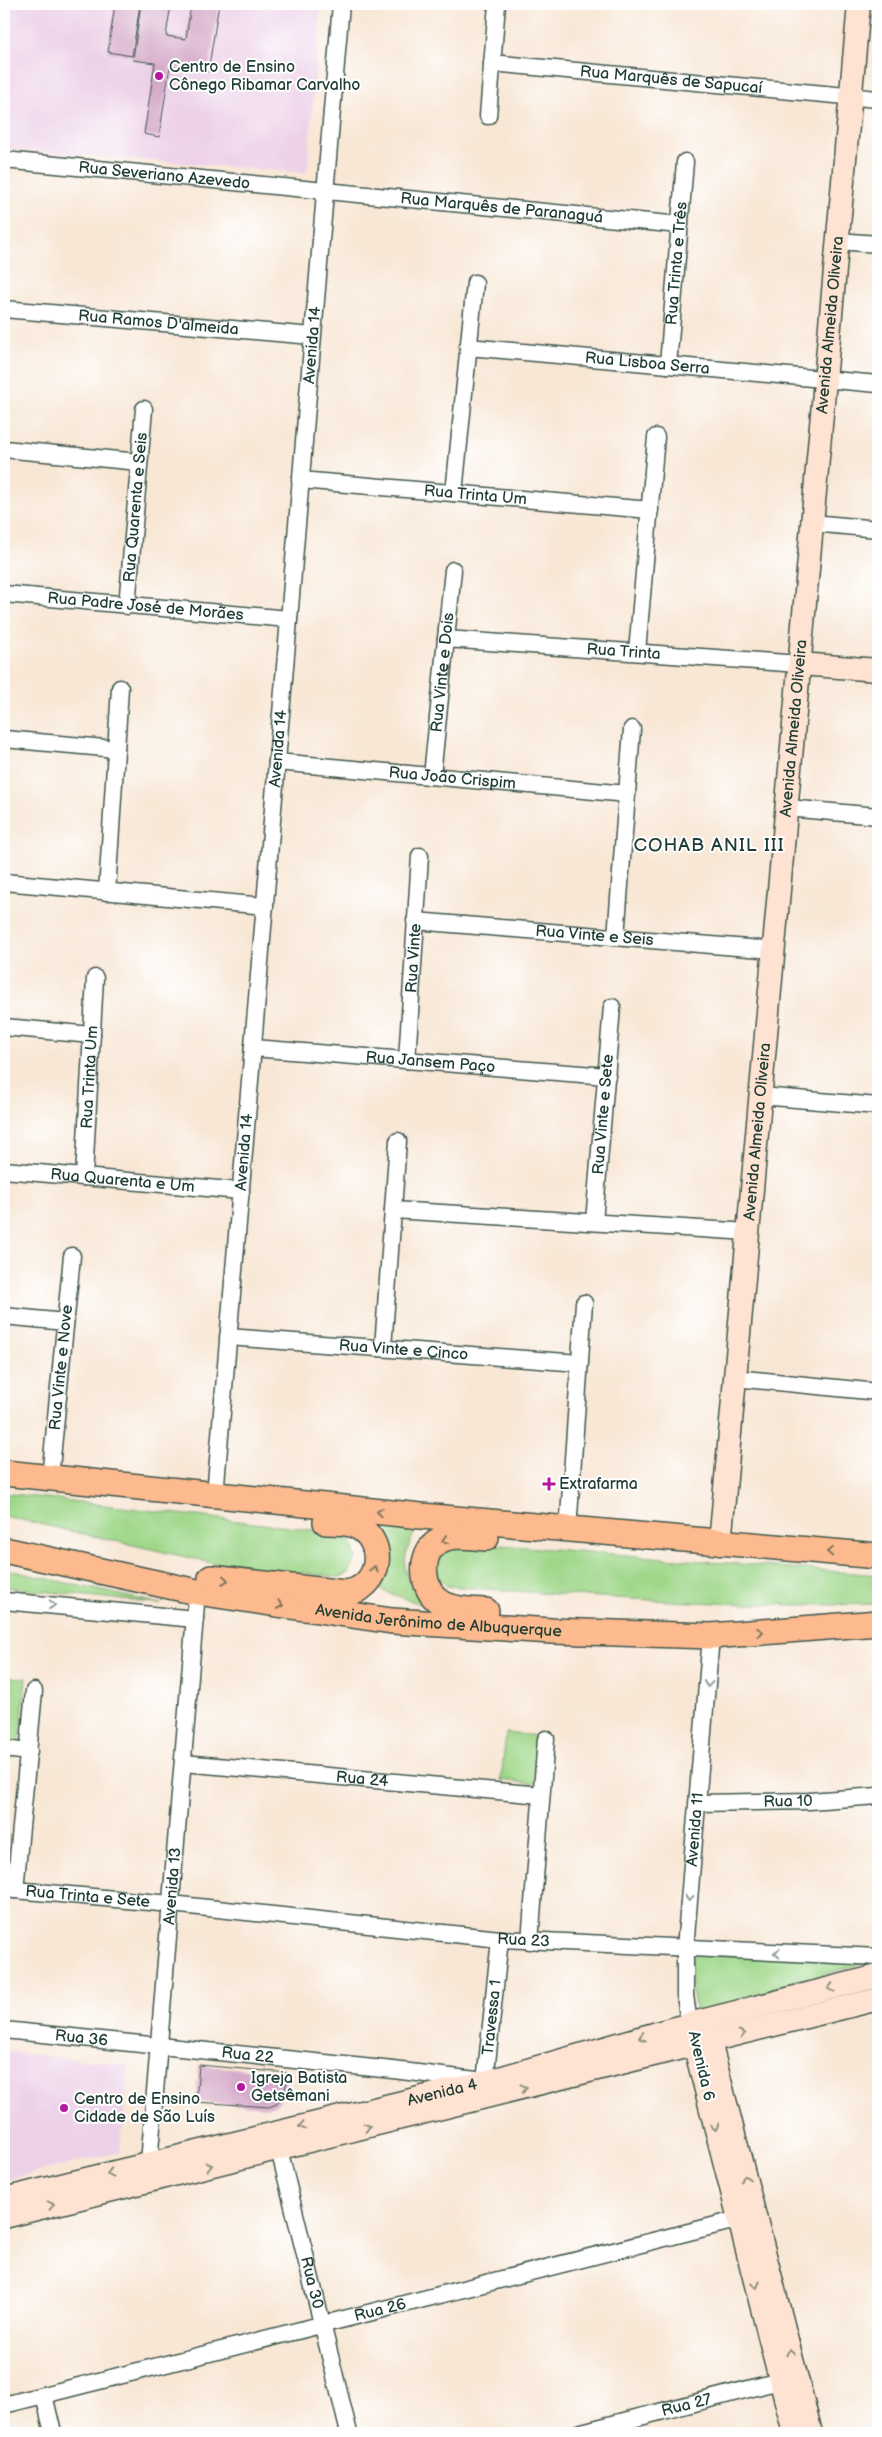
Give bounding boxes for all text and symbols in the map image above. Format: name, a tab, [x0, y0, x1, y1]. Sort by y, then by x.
place label: Centro de Ensino Cônego Ribamar Carvalho	[169, 58, 360, 95]
street label: Rua Marquês de Sapucaí	[579, 62, 763, 98]
marker: Centro de Ensino Cônego Ribamar Carvalho	[153, 70, 165, 82]
street label: Rua Severiano Azevedo	[78, 158, 251, 193]
street label: Rua Marquês de Paranaguá	[399, 189, 604, 227]
street label: Rua Trinta e Três	[662, 201, 691, 326]
street label: Avenida Almeida Oliveira	[813, 235, 848, 415]
street label: Avenida 14	[299, 305, 325, 385]
street label: Rua Ramos D'almeida	[77, 306, 239, 339]
street label: Rua Lisboa Serra	[584, 348, 710, 378]
street label: Rua Quarenta e Seis	[120, 432, 151, 583]
street label: Rua Trinta Um	[423, 481, 528, 509]
street label: Rua Padre José de Morães	[47, 588, 244, 624]
street label: Rua Vinte e Dois	[427, 612, 458, 733]
street label: Rua Trinta	[586, 639, 661, 664]
street label: Avenida Almeida Oliveira	[776, 639, 811, 818]
street label: Avenida 14	[265, 709, 291, 788]
street label: Rua João Crispim	[388, 763, 517, 793]
district label: COHAB ANIL III	[633, 834, 785, 857]
street label: Rua Vinte e Seis	[535, 921, 654, 950]
street label: Rua Vinte	[402, 922, 425, 994]
street label: Rua Trinta Um	[77, 1025, 102, 1129]
street label: Avenida Almeida Oliveira	[740, 1042, 775, 1221]
street label: Rua Jansem Paço	[365, 1047, 496, 1077]
street label: Rua Vinte e Sete	[589, 1053, 618, 1175]
street label: Avenida 14	[231, 1112, 257, 1192]
street label: Rua Quarenta e Um	[50, 1165, 195, 1196]
street label: Rua Vinte e Nove	[45, 1303, 77, 1431]
street label: Rua Vinte e Cinco	[338, 1336, 469, 1364]
place label: Extrafarma	[559, 1475, 638, 1494]
marker: Extrafarma	[543, 1478, 555, 1490]
one-way arrow	[376, 1507, 384, 1518]
one-way arrow	[441, 1534, 450, 1544]
one-way arrow	[825, 1547, 833, 1558]
one-way arrow	[368, 1564, 379, 1573]
one-way arrow	[222, 1574, 230, 1585]
one-way arrow	[49, 1600, 57, 1611]
one-way arrow	[276, 1600, 284, 1610]
street label: Avenida Jerônimo de Albuquerque	[314, 1600, 563, 1641]
one-way arrow	[756, 1627, 764, 1638]
one-way arrow	[702, 1680, 713, 1688]
street label: Rua 24	[335, 1767, 390, 1791]
street label: Rua 10	[763, 1791, 813, 1811]
street label: Avenida 11	[682, 1792, 707, 1867]
street label: Avenida 13	[160, 1846, 185, 1926]
street label: Rua Trinta e Sete	[25, 1881, 151, 1912]
one-way arrow	[684, 1895, 695, 1903]
street label: Rua 23	[497, 1929, 550, 1951]
one-way arrow	[773, 1948, 780, 1958]
street label: Travessa 1	[478, 1979, 505, 2056]
one-way arrow	[827, 1983, 835, 1993]
street label: Rua 36	[54, 2026, 109, 2050]
street label: Avenida 6	[684, 2029, 718, 2103]
one-way arrow	[737, 2029, 746, 2040]
one-way arrow	[639, 2032, 647, 2042]
street label: Rua 22	[221, 2043, 275, 2067]
place label: Igreja Batista Getsêmani	[251, 2069, 347, 2106]
street label: Avenida 4	[405, 2075, 479, 2110]
marker: Igreja Batista Getsêmani	[235, 2081, 247, 2093]
one-way arrow	[520, 2083, 529, 2094]
place label: Centro de Ensino Cidade de São Luís	[74, 2090, 215, 2127]
marker: Centro de Ensino Cidade de São Luís	[58, 2102, 70, 2114]
one-way arrow	[297, 2120, 306, 2131]
one-way arrow	[362, 2122, 371, 2133]
one-way arrow	[710, 2123, 720, 2131]
one-way arrow	[204, 2161, 213, 2172]
one-way arrow	[106, 2167, 115, 2178]
one-way arrow	[740, 2173, 751, 2182]
one-way arrow	[47, 2200, 56, 2211]
street label: Rua 30	[296, 2255, 327, 2311]
one-way arrow	[750, 2280, 760, 2288]
street label: Rua 26	[352, 2294, 408, 2326]
one-way arrow	[785, 2348, 796, 2357]
street label: Rua 27	[659, 2389, 714, 2421]

